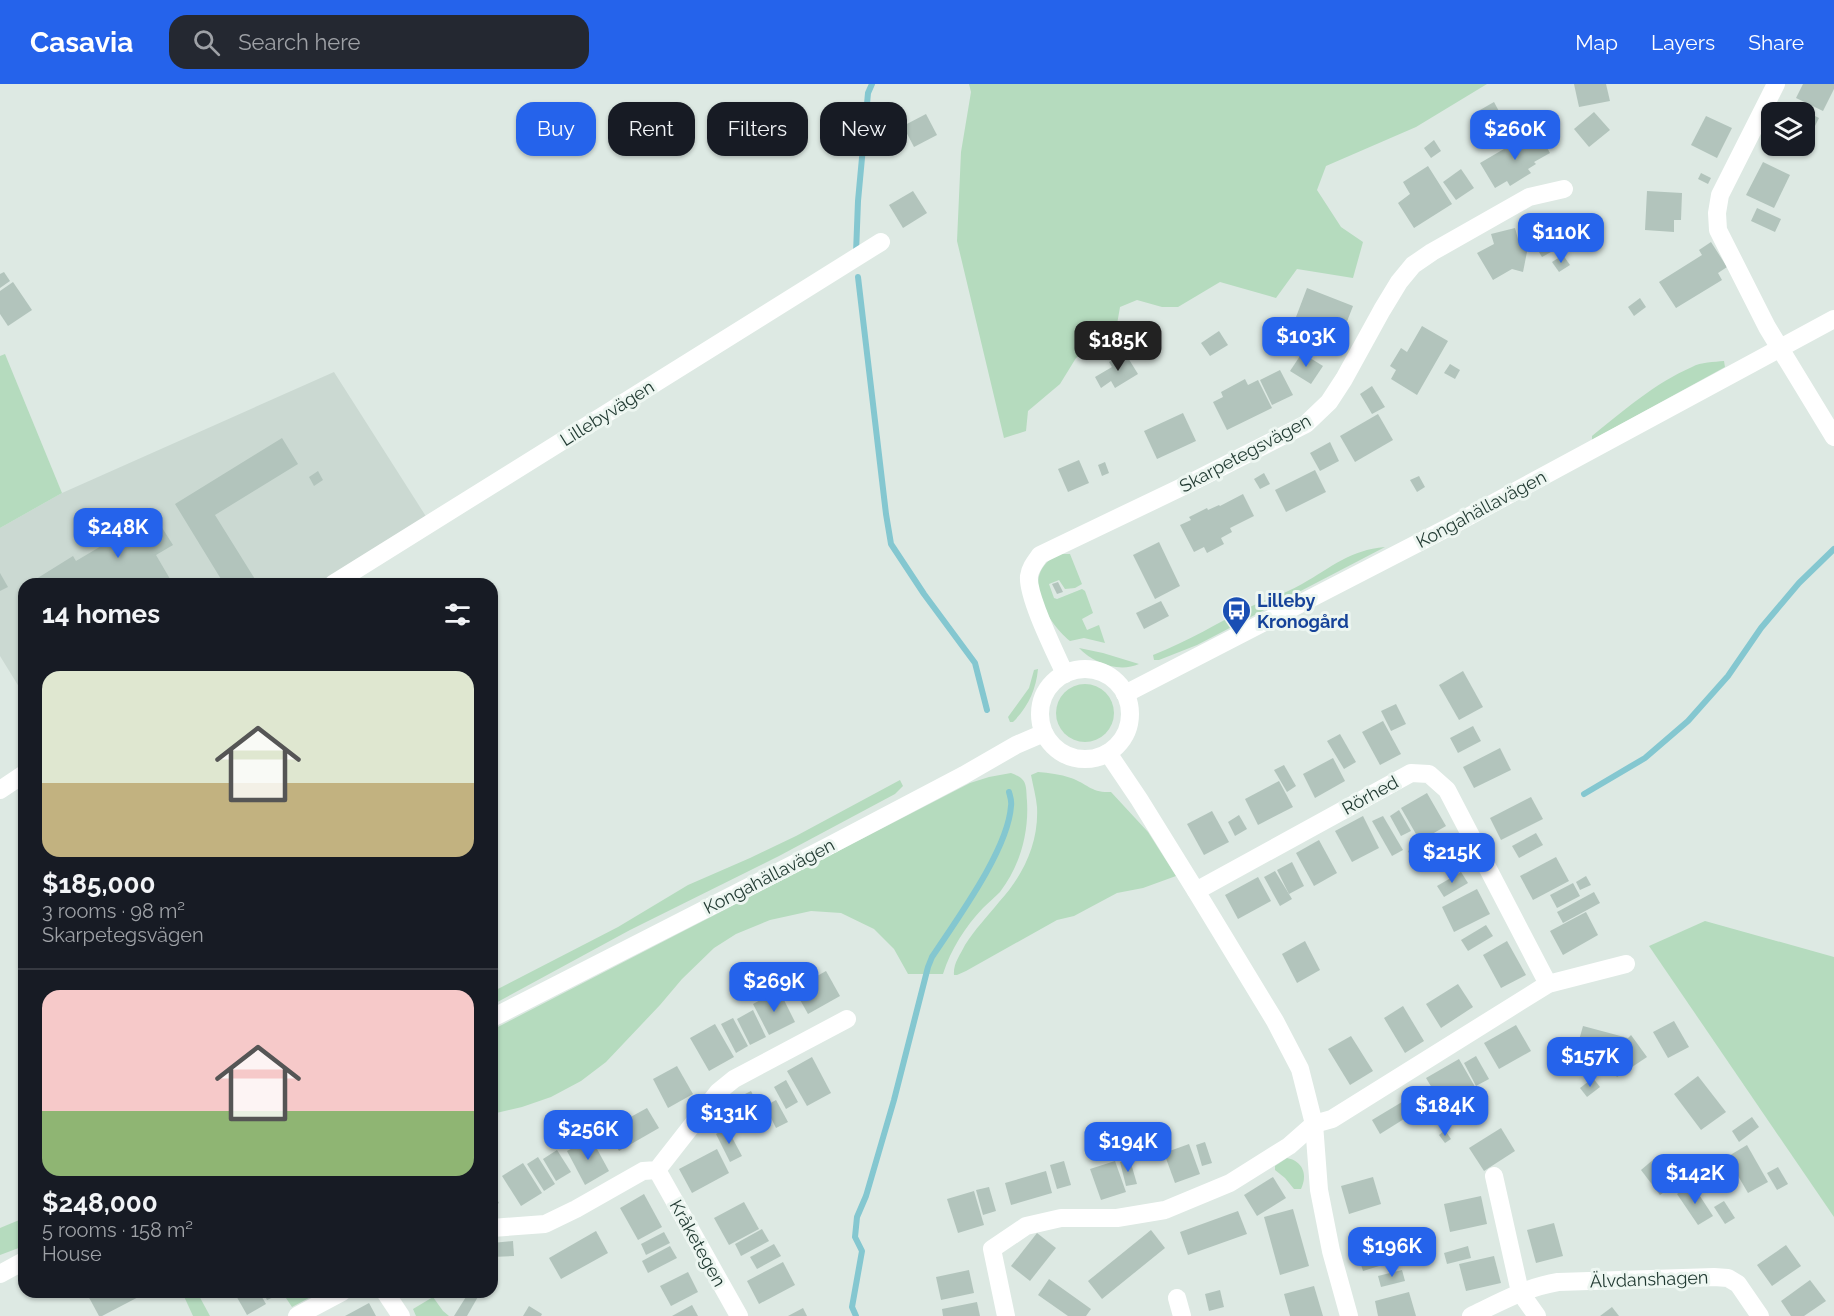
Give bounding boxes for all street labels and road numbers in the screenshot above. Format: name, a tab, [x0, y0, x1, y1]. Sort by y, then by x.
street label: Lillebyvägen	[556, 376, 658, 450]
street label: Skarpetegsvägen	[1176, 410, 1314, 496]
street label: Kongahällavägen	[1412, 466, 1550, 552]
street label: Rörhed	[1338, 771, 1402, 819]
street label: Kongahällavägen	[700, 834, 838, 918]
street label: Kråketegen	[666, 1196, 730, 1290]
street label: Älvdanshagen	[1589, 1266, 1709, 1292]

